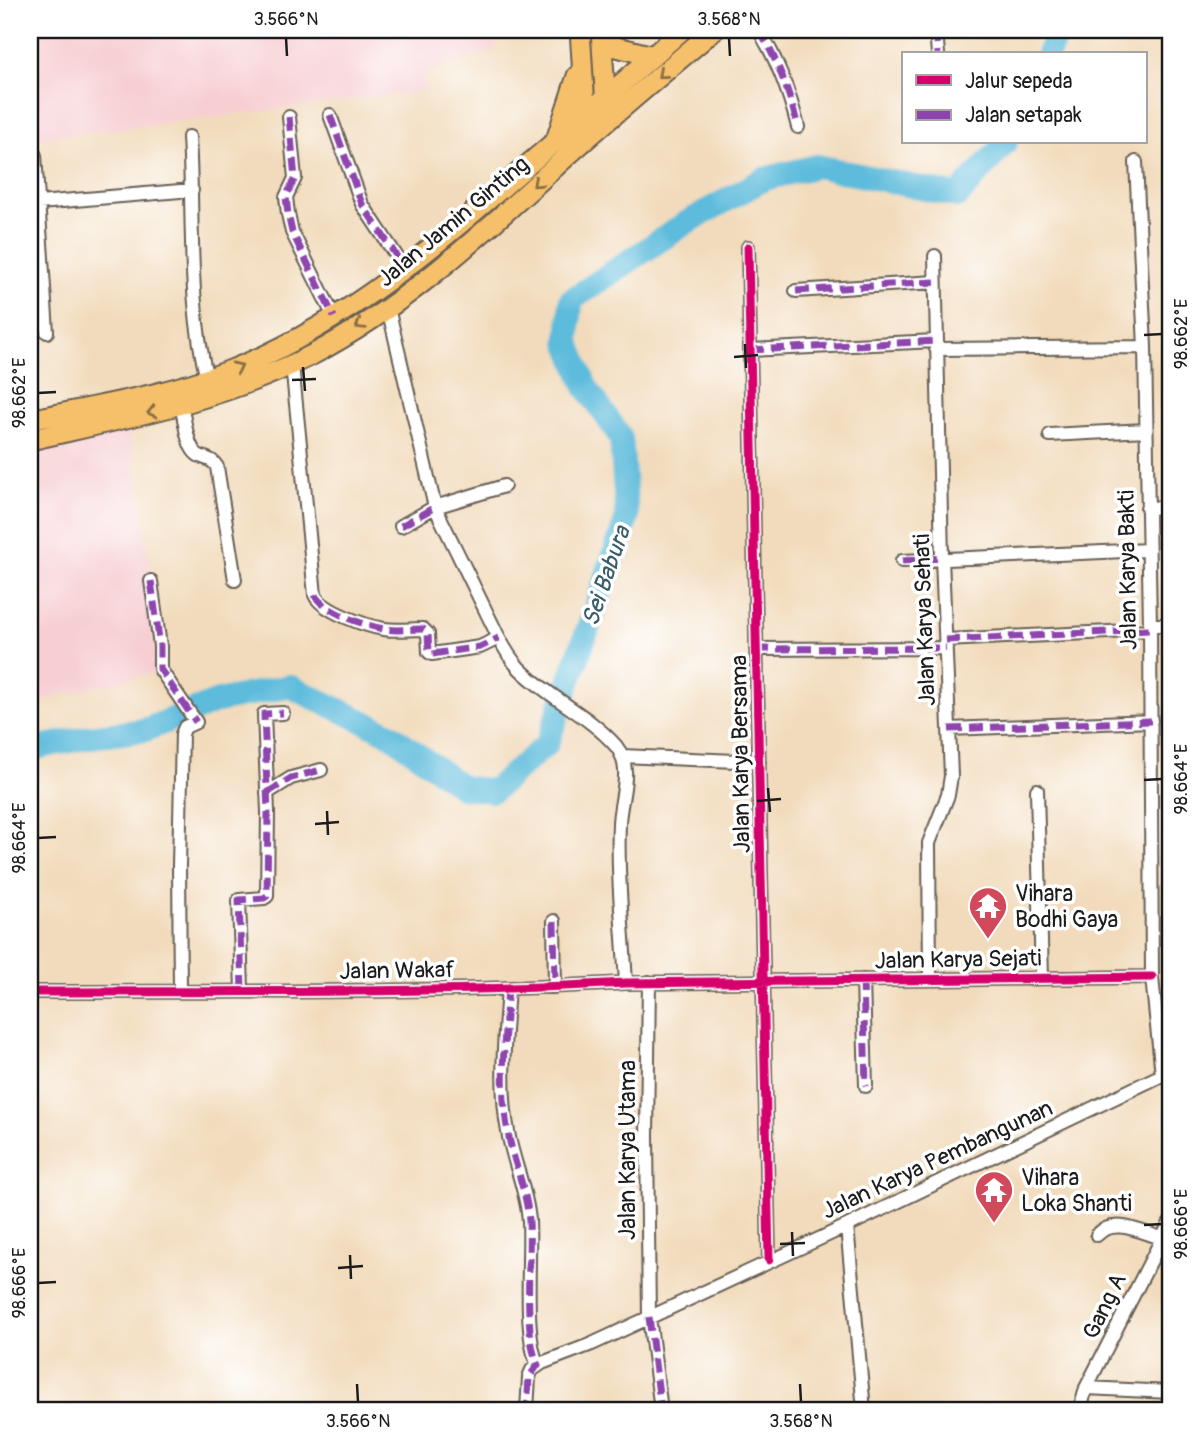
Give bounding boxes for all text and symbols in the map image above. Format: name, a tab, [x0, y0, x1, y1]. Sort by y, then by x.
text: 3.566°N	[254, 8, 318, 31]
text: 3.568°N	[697, 8, 761, 31]
legend	[902, 52, 1148, 144]
one-way arrow	[658, 66, 671, 78]
text: Jalur sepeda	[965, 68, 1073, 95]
text: Jalan setapak	[965, 102, 1082, 129]
street label: Jalan Jamin Ginting	[372, 150, 535, 293]
one-way arrow	[532, 175, 545, 188]
text: 98.662°E	[1170, 299, 1193, 369]
one-way arrow	[355, 317, 368, 330]
text: 98.662°E	[8, 358, 31, 428]
one-way arrow	[231, 361, 243, 375]
one-way arrow	[146, 404, 158, 419]
street label: Jalan Karya Bakti	[1112, 490, 1143, 650]
water label: Sei Babura	[576, 521, 638, 630]
street label: Jalan Karya Sehati	[907, 533, 942, 707]
street label: Jalan Karya Bersama	[724, 655, 757, 853]
text: 98.664°E	[1170, 744, 1193, 814]
text: 98.664°E	[8, 803, 31, 873]
place label: Vihara Bodhi Gaya	[1015, 879, 1118, 934]
temple icon: Vihara Bodhi Gaya	[967, 885, 1009, 940]
street label: Jalan Karya Sejati	[874, 944, 1042, 975]
street label: Jalan Wakaf	[339, 955, 455, 986]
street label: Jalan Karya Utama	[613, 1060, 642, 1240]
street label: Jalan Karya Pembangunan	[817, 1093, 1057, 1226]
place label: Vihara Loka Shanti	[1021, 1163, 1132, 1218]
temple icon: Vihara Loka Shanti	[973, 1169, 1015, 1224]
text: 98.666°E	[1170, 1189, 1193, 1259]
text: 98.666°E	[8, 1248, 31, 1318]
street label: Gang A	[1076, 1268, 1133, 1344]
text: 3.566°N	[326, 1410, 390, 1433]
text: 3.568°N	[769, 1410, 833, 1433]

